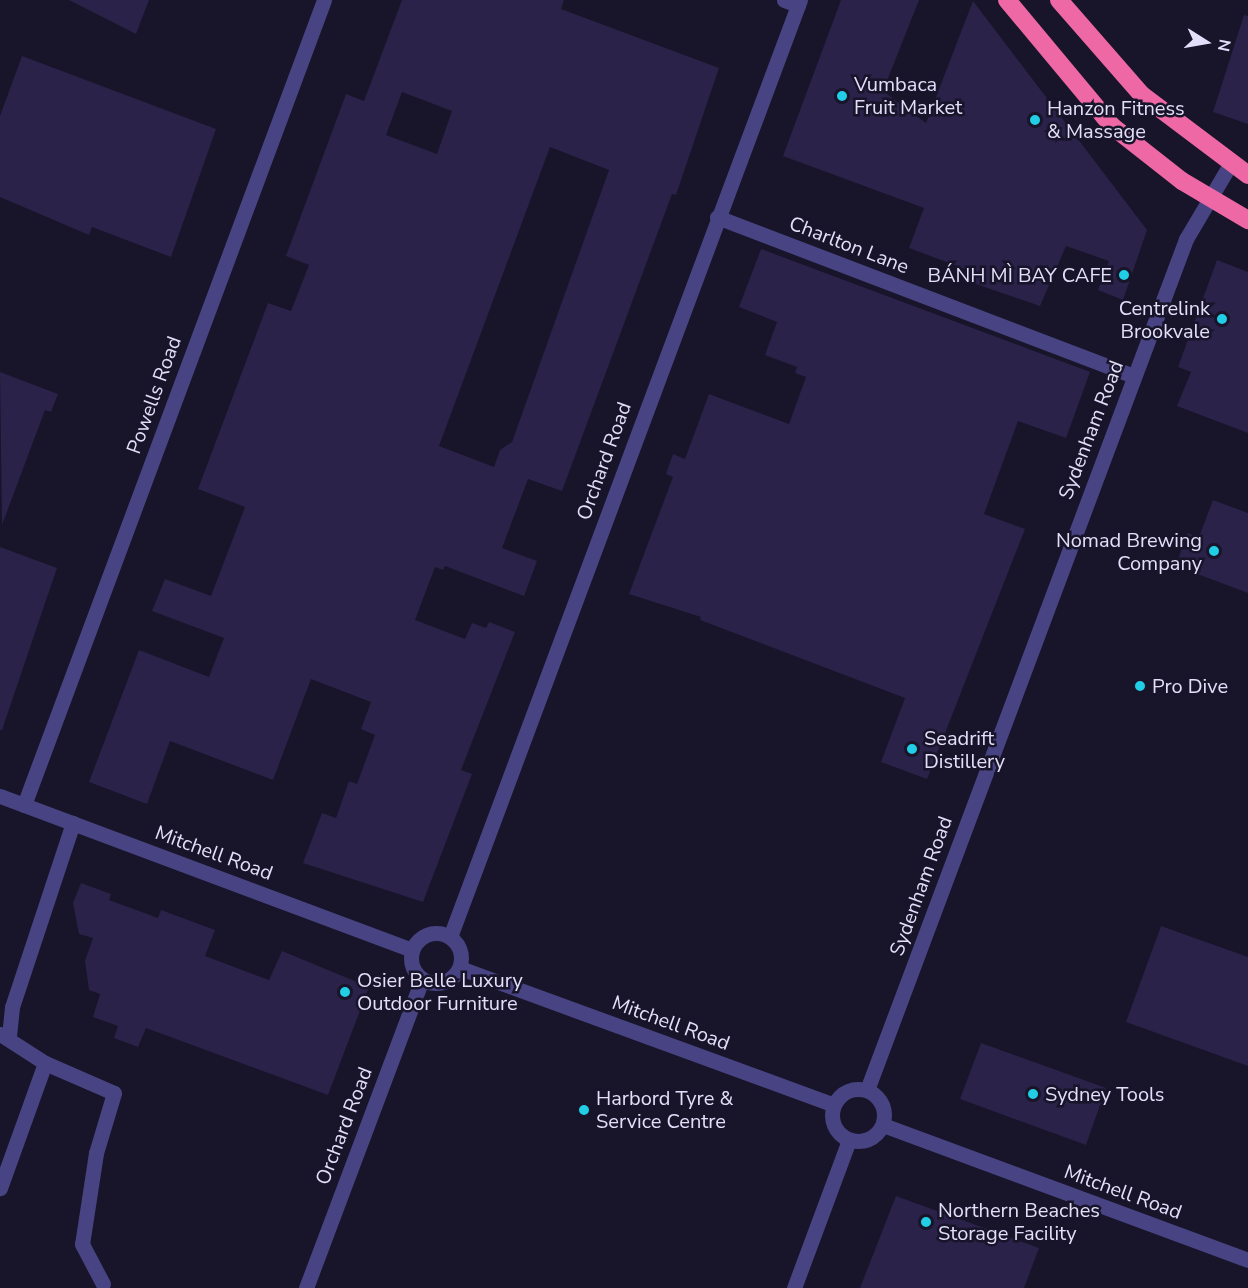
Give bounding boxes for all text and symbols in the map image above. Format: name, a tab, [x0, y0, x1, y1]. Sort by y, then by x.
north arrow	[1176, 12, 1236, 72]
text: N	[1212, 37, 1236, 53]
place label: Vumbaca Fruit Market	[854, 72, 962, 119]
marker: Vumbaca Fruit Market	[835, 89, 849, 103]
place label: Hanzon Fitness & Massage	[1047, 96, 1185, 143]
marker: Hanzon Fitness & Massage	[1028, 113, 1042, 127]
street label: Charlton Lane	[786, 211, 912, 279]
place label: BÁNH MÌ BAY CAFE	[928, 263, 1112, 287]
marker: BÁNH MÌ BAY CAFE	[1117, 268, 1131, 282]
place label: Centrelink Brookvale	[1119, 296, 1210, 343]
marker: Centrelink Brookvale	[1215, 312, 1229, 326]
street label: Powells Road	[122, 333, 186, 457]
street label: Sydenham Road	[1054, 357, 1128, 503]
street label: Orchard Road	[572, 399, 636, 523]
place label: Nomad Brewing Company	[1056, 528, 1202, 575]
marker: Nomad Brewing Company	[1207, 544, 1221, 558]
place label: Pro Dive	[1152, 674, 1228, 698]
marker: Pro Dive	[1133, 679, 1147, 693]
place label: Seadrift Distillery	[924, 726, 1005, 773]
marker: Seadrift Distillery	[905, 742, 919, 756]
street label: Sydenham Road	[885, 813, 957, 959]
street label: Mitchell Road	[152, 821, 276, 885]
place label: Osier Belle Luxury Outdoor Furniture	[357, 969, 523, 1016]
marker: Osier Belle Luxury Outdoor Furniture	[338, 985, 352, 999]
street label: Mitchell Road	[609, 991, 733, 1055]
street label: Orchard Road	[311, 1064, 377, 1188]
place label: Sydney Tools	[1045, 1082, 1164, 1106]
place label: Harbord Tyre & Service Centre	[596, 1086, 733, 1133]
marker: Sydney Tools	[1026, 1087, 1040, 1101]
marker: Harbord Tyre & Service Centre	[577, 1103, 591, 1117]
street label: Mitchell Road	[1061, 1160, 1185, 1224]
place label: Northern Beaches Storage Facility	[938, 1198, 1100, 1245]
marker: Northern Beaches Storage Facility	[919, 1215, 933, 1229]

